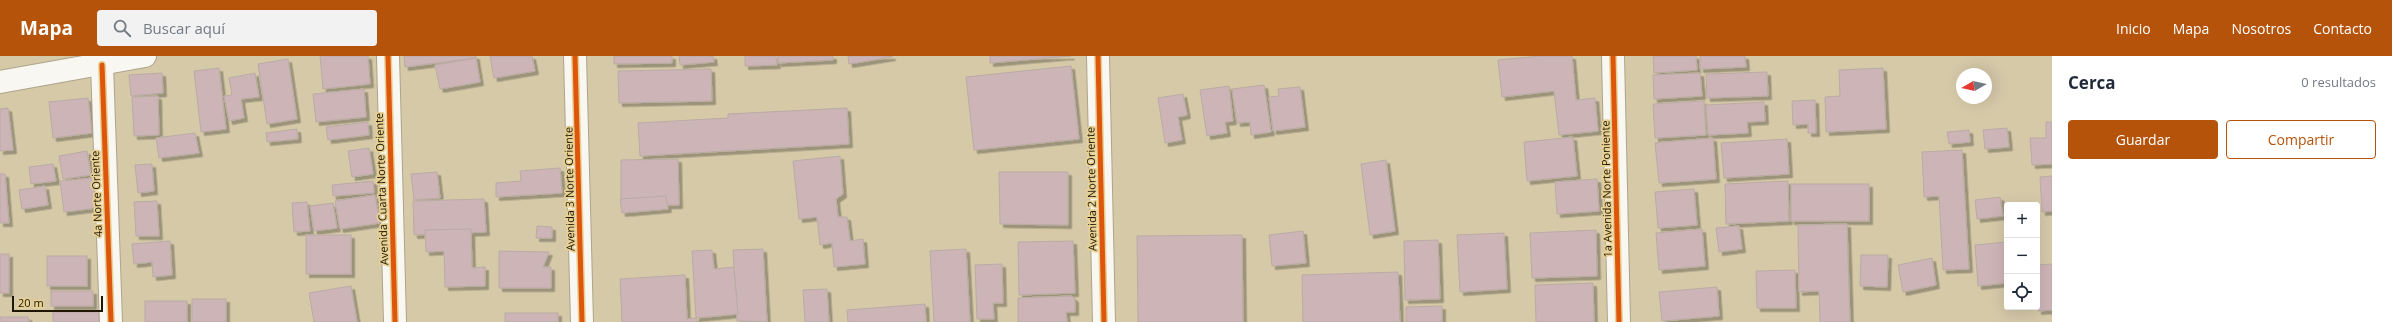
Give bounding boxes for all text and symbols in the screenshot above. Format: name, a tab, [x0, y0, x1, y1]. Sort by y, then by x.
search box	[97, 10, 377, 46]
text: Mapa	[20, 15, 73, 41]
icon: search	[111, 17, 133, 39]
text: Buscar aquí	[143, 18, 225, 38]
text: Inicio	[2116, 19, 2151, 38]
text: Mapa	[2173, 19, 2209, 38]
text: Nosotros	[2231, 19, 2291, 38]
text: Contacto	[2313, 19, 2372, 38]
north arrow	[1956, 68, 1992, 104]
text: Cerca	[2068, 71, 2116, 94]
text: 0 resultados	[2301, 73, 2376, 91]
street label: Avenida Cuarta Norte Oriente	[371, 113, 391, 265]
street label: 1a Avenida Norte Poniente	[1597, 120, 1615, 258]
button: Guardar	[2068, 120, 2218, 159]
button: Compartir	[2226, 120, 2376, 159]
street label: Avenida 3 Norte Oriente	[560, 127, 578, 251]
street label: Avenida 2 Norte Oriente	[1082, 127, 1100, 251]
street label: 4a Norte Oriente	[87, 151, 105, 237]
map controls	[2004, 202, 2040, 310]
button: +	[2004, 202, 2040, 238]
button: −	[2004, 238, 2040, 274]
button: locate	[2004, 274, 2040, 310]
scale bar	[12, 294, 103, 313]
text: 20 m	[18, 295, 44, 310]

